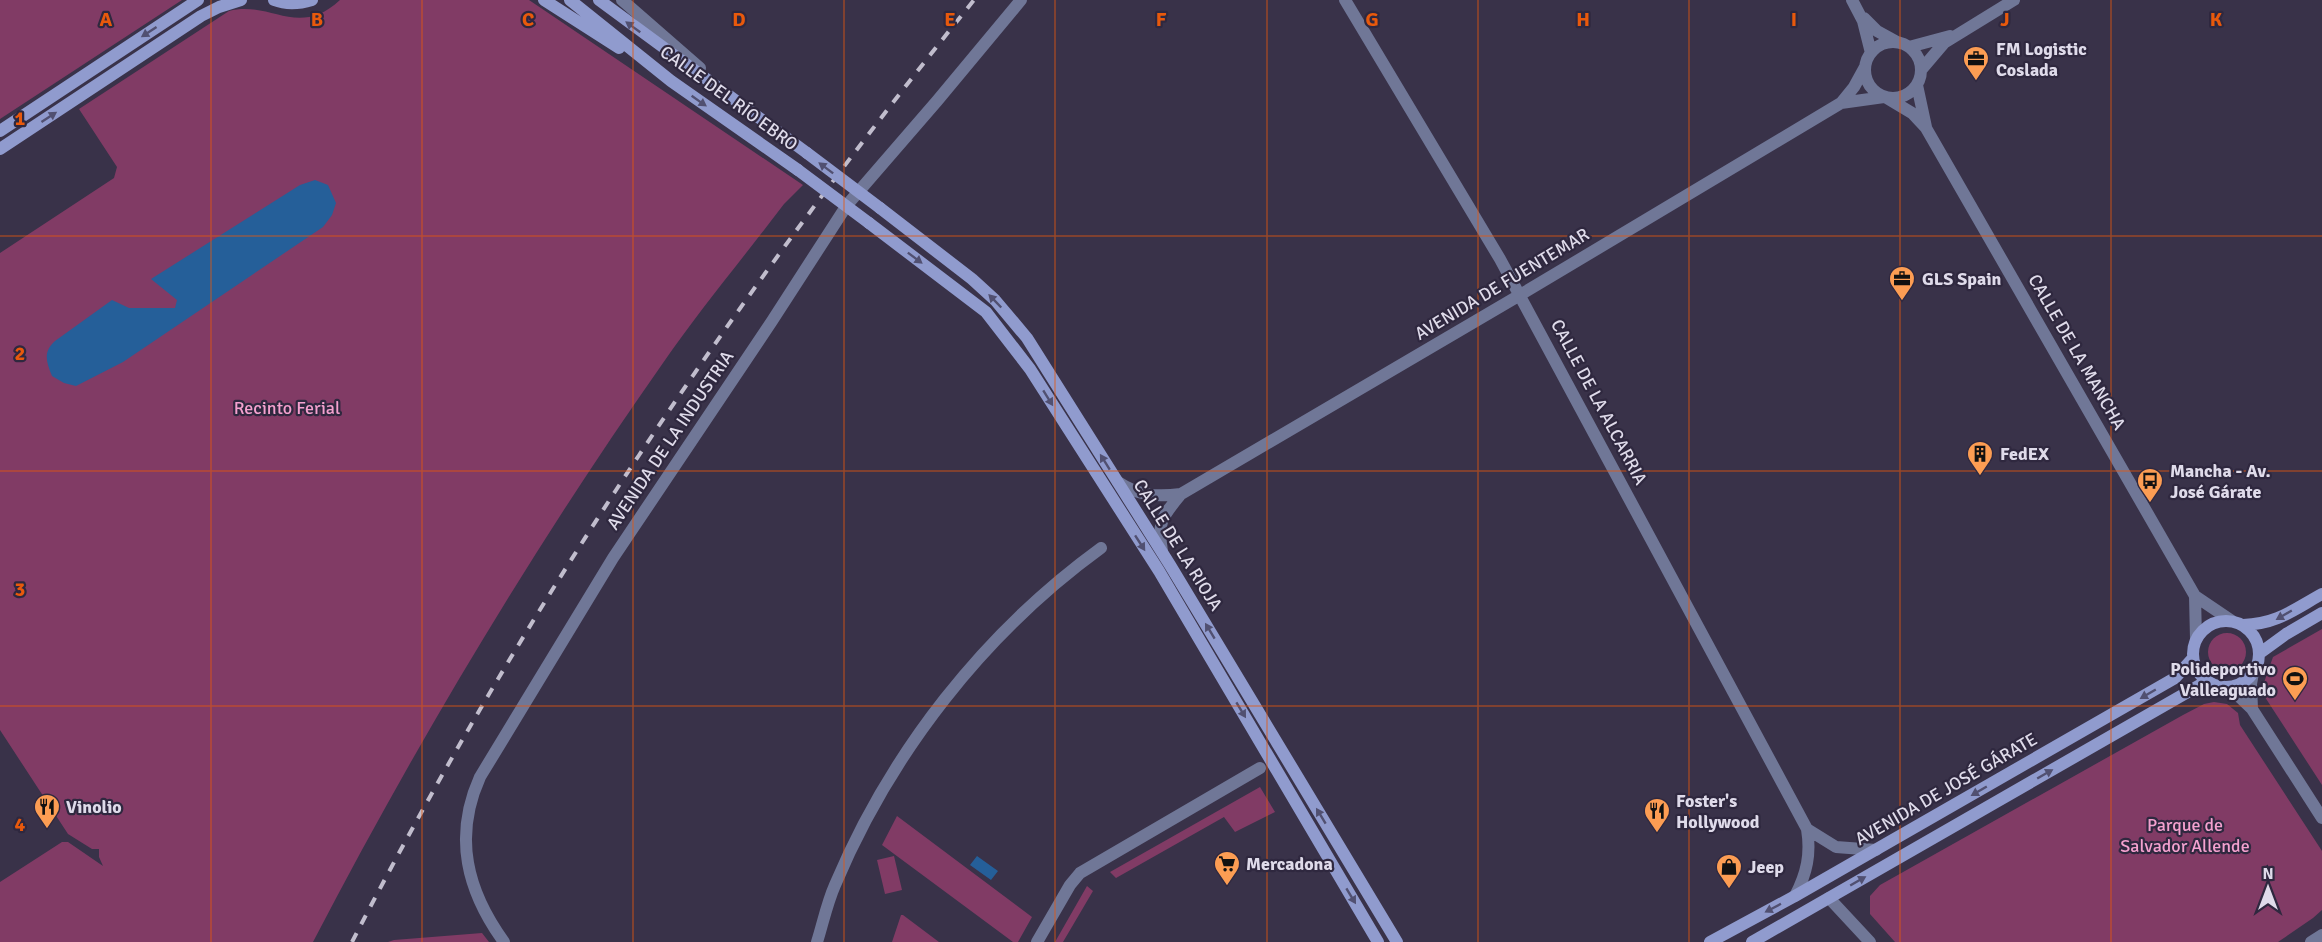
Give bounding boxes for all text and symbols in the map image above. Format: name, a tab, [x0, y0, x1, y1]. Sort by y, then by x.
text: A	[100, 7, 113, 32]
text: B	[311, 7, 323, 32]
text: C	[522, 7, 534, 32]
text: D	[732, 7, 746, 32]
text: E	[944, 7, 956, 32]
text: F	[1156, 7, 1167, 32]
text: G	[1365, 7, 1379, 32]
text: H	[1576, 7, 1590, 32]
text: I	[1791, 7, 1797, 32]
text: J	[2000, 7, 2010, 32]
text: K	[2210, 7, 2223, 32]
one-way arrow	[625, 21, 640, 33]
one-way arrow	[141, 26, 157, 37]
place label: FM Logistic Coslada	[1996, 38, 2087, 81]
street label: CALLE DEL RÍO EBRO	[656, 41, 802, 155]
office icon: FM Logistic Coslada	[1961, 44, 1991, 82]
one-way arrow	[690, 95, 706, 107]
text: 1	[15, 106, 26, 131]
one-way arrow	[41, 112, 57, 123]
one-way arrow	[819, 162, 835, 174]
street label: AVENIDA DE FUENTEMAR	[1411, 223, 1593, 345]
one-way arrow	[907, 252, 923, 264]
office icon: GLS Spain	[1887, 264, 1917, 302]
place label: GLS Spain	[1922, 268, 2002, 290]
street label: CALLE DE LA MANCHA	[2023, 270, 2131, 434]
one-way arrow	[989, 295, 1003, 309]
street label: CALLE DE LA ALCARRIA	[1546, 316, 1652, 488]
text: 2	[15, 341, 25, 366]
street label: AVENIDA DE LA INDUSTRIA	[602, 346, 738, 534]
one-way arrow	[1042, 390, 1053, 406]
park label: Recinto Ferial	[234, 397, 340, 419]
building icon: FedEX	[1965, 439, 1995, 477]
place label: FedEX	[2000, 443, 2049, 465]
one-way arrow	[1100, 454, 1111, 470]
place label: Mancha - Av. José Gárate	[2170, 460, 2271, 503]
bus stop icon: Mancha - Av. José Gárate	[2135, 466, 2165, 504]
street label: CALLE DE LA RIOJA	[1129, 475, 1227, 615]
one-way arrow	[1135, 535, 1146, 551]
text: 3	[15, 577, 25, 602]
one-way arrow	[2276, 610, 2292, 621]
one-way arrow	[1204, 623, 1215, 639]
place label: Polideportivo Valleaguado	[2170, 658, 2276, 701]
sports icon: Polideportivo Valleaguado	[2280, 664, 2310, 702]
one-way arrow	[2139, 689, 2156, 699]
one-way arrow	[1235, 702, 1246, 718]
street label: AVENIDA DE JOSÉ GÁRATE	[1851, 728, 2041, 850]
one-way arrow	[2037, 768, 2053, 779]
one-way arrow	[1970, 786, 1987, 796]
place label: Foster's Hollywood	[1676, 790, 1760, 833]
restaurant icon: Vinolio	[32, 792, 62, 830]
place label: Vinolio	[66, 796, 122, 818]
restaurant icon: Foster's Hollywood	[1642, 796, 1672, 834]
one-way arrow	[1316, 808, 1327, 824]
text: 4	[15, 812, 26, 837]
park label: Parque de Salvador Allende	[2120, 814, 2250, 857]
supermarket icon: Mercadona	[1212, 849, 1242, 887]
shop icon: Jeep	[1714, 852, 1744, 890]
place label: Mercadona	[1246, 853, 1333, 875]
place label: Jeep	[1748, 856, 1784, 878]
north arrow	[2238, 858, 2298, 918]
text: N	[2262, 864, 2274, 884]
one-way arrow	[1849, 877, 1866, 887]
one-way arrow	[1346, 888, 1356, 905]
one-way arrow	[1764, 903, 1781, 913]

